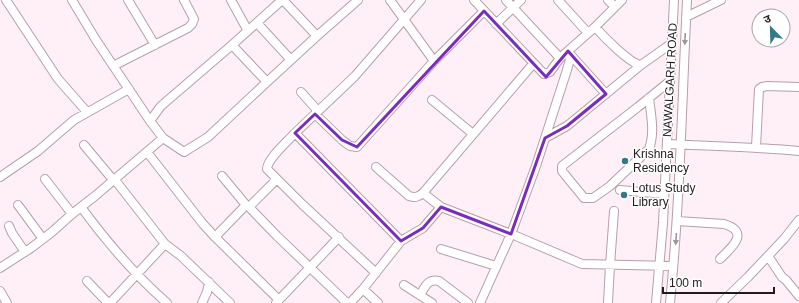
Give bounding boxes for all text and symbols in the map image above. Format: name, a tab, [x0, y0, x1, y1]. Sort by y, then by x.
north arrow	[751, 8, 791, 48]
text: उ	[762, 12, 773, 26]
street label: NAWALGARH ROAD	[660, 22, 680, 138]
one-way arrow	[682, 33, 689, 45]
place label: Krishna Residency	[633, 147, 689, 175]
marker: Krishna Residency	[620, 156, 630, 166]
place label: Lotus Study Library	[632, 181, 695, 209]
marker: Lotus Study Library	[619, 190, 629, 200]
one-way arrow	[672, 233, 679, 245]
scale bar	[663, 269, 774, 295]
text: 100 m	[669, 276, 702, 290]

